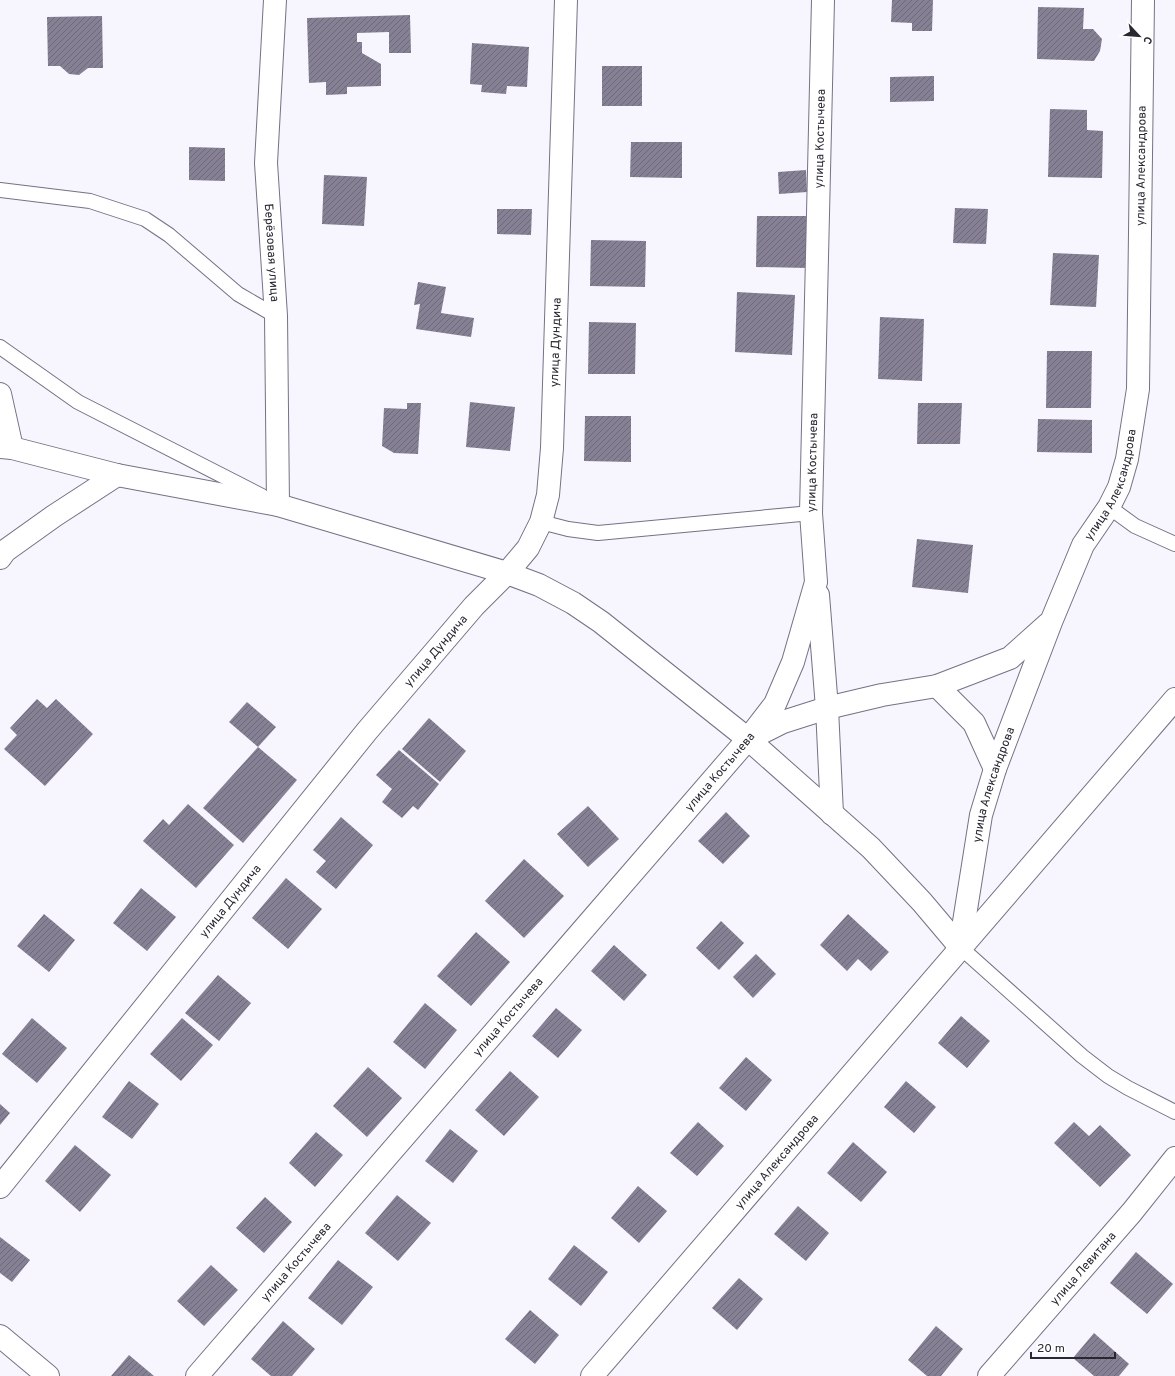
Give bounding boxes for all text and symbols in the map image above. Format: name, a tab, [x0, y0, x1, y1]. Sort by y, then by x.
north arrow	[1119, 16, 1159, 56]
text: С	[1139, 34, 1155, 46]
street label: улица Костычева	[812, 89, 830, 189]
street label: улица Александрова	[1133, 106, 1151, 226]
street label: Берёзовая улица	[260, 203, 282, 302]
street label: улица Дундича	[547, 297, 566, 388]
street label: улица Костычева	[804, 413, 822, 512]
street label: улица Александрова	[1081, 428, 1141, 544]
street label: улица Дундича	[401, 612, 472, 691]
street label: улица Александрова	[970, 725, 1019, 844]
street label: улица Костычева	[682, 730, 759, 815]
street label: улица Дундича	[197, 862, 265, 942]
street label: улица Костычева	[470, 975, 547, 1060]
street label: улица Александрова	[732, 1111, 823, 1213]
street label: улица Костычева	[258, 1220, 335, 1305]
street label: улица Левитана	[1047, 1229, 1120, 1309]
scale bar	[1031, 1334, 1115, 1360]
text: 20 m	[1037, 1341, 1065, 1357]

